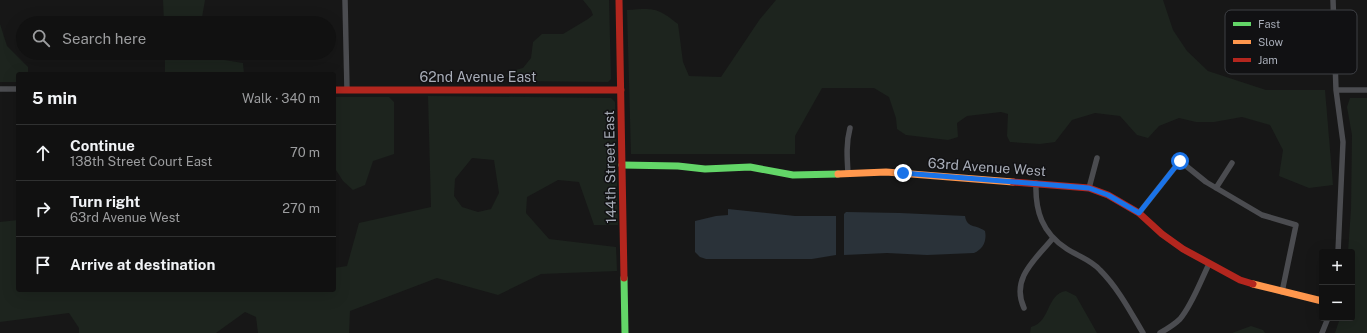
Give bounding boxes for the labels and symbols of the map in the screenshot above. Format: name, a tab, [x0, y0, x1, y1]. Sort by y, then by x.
legend	[1225, 10, 1357, 74]
text: Fast	[1258, 18, 1280, 30]
text: Slow	[1258, 36, 1284, 48]
text: Jam	[1258, 54, 1278, 66]
street label: 62nd Avenue East	[420, 69, 536, 85]
street label: 144th Street East	[601, 110, 619, 224]
route start	[1171, 152, 1189, 170]
street label: 63rd Avenue West	[927, 155, 1047, 179]
route end	[894, 164, 912, 182]

